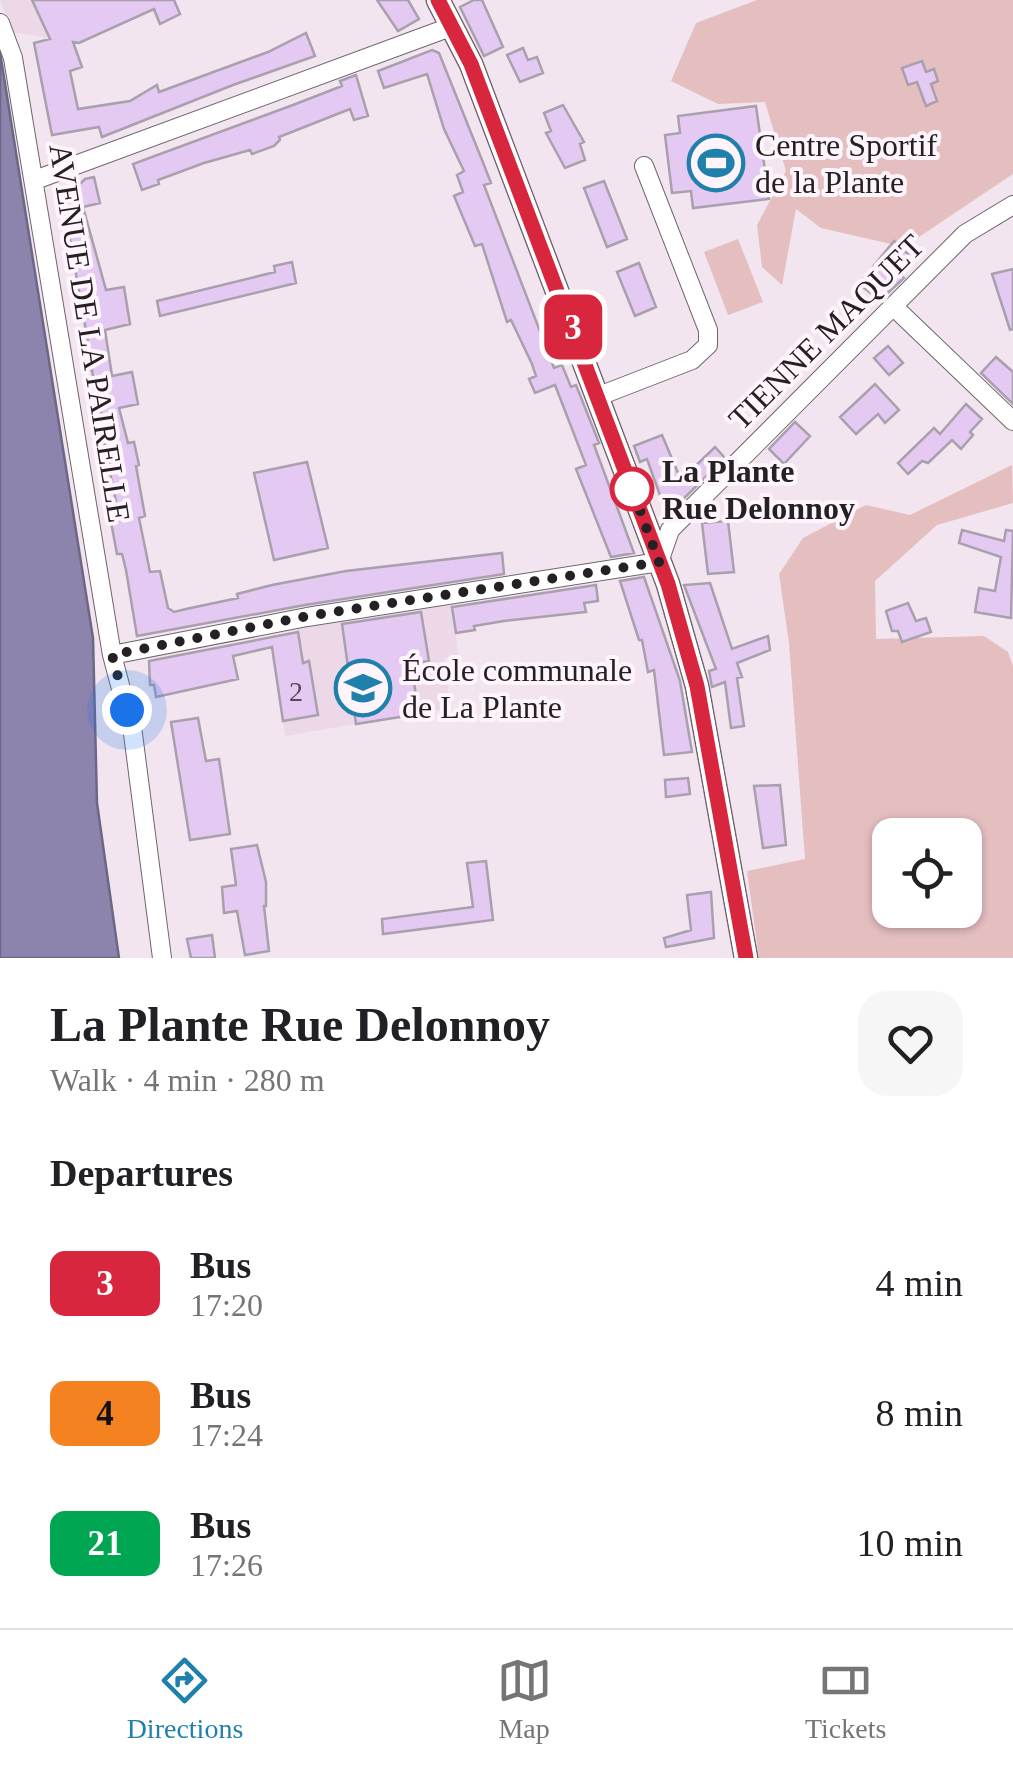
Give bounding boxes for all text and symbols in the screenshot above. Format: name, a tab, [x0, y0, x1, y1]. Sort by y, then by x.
place label: Centre Sportif de la Plante	[755, 127, 938, 200]
sports icon: Centre Sportif de la Plante	[686, 133, 746, 193]
street label: AVENUE DE LA PAIRELLE	[42, 141, 138, 525]
street label: TIENNE MAQUET	[721, 227, 931, 437]
line badge: 3	[540, 294, 606, 360]
text: 3	[564, 308, 582, 347]
place label: La Plante Rue Delonnoy	[662, 453, 855, 526]
marker: La Plante Rue Delonnoy	[611, 468, 653, 510]
place label: École communale de La Plante	[402, 652, 632, 725]
school or university icon: École communale de La Plante	[333, 658, 393, 718]
house number: 2	[289, 676, 303, 707]
your location	[102, 685, 152, 735]
map controls	[872, 818, 982, 928]
button: locate	[872, 818, 982, 928]
button: heart	[858, 991, 963, 1096]
text: La Plante Rue Delonnoy	[50, 998, 550, 1051]
text: Walk · 4 min · 280 m	[50, 1062, 325, 1098]
text: Departures	[50, 1152, 233, 1194]
text: Bus	[190, 1244, 251, 1286]
text: 4 min	[875, 1262, 963, 1304]
text: 3	[96, 1264, 114, 1303]
text: 17:20	[190, 1287, 263, 1323]
text: Bus	[190, 1374, 251, 1416]
text: 8 min	[875, 1392, 963, 1434]
text: 4	[96, 1394, 114, 1433]
text: 17:24	[190, 1417, 263, 1453]
text: Bus	[190, 1504, 251, 1546]
text: 10 min	[856, 1522, 963, 1564]
text: 21	[88, 1524, 123, 1563]
text: 17:26	[190, 1547, 263, 1583]
tab: Directions	[127, 1653, 243, 1745]
tab: Map	[497, 1653, 552, 1745]
tab: Tickets	[805, 1653, 886, 1745]

